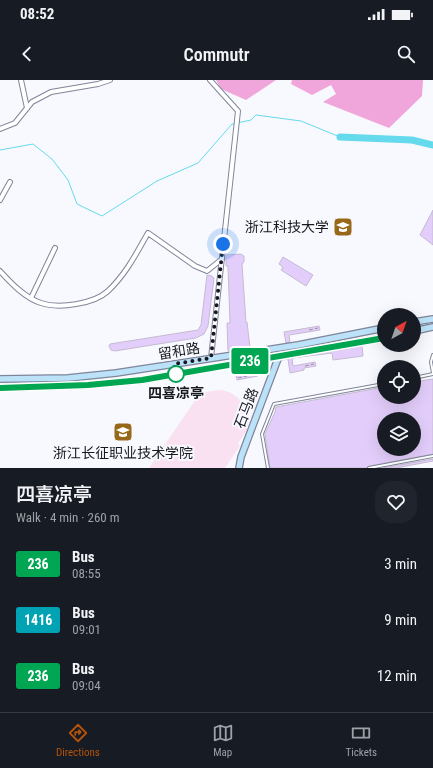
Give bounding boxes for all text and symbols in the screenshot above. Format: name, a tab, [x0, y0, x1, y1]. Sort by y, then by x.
text: 08:52	[20, 5, 54, 23]
icon: back	[16, 43, 38, 65]
icon: search	[395, 43, 417, 65]
text: Commutr	[183, 44, 250, 65]
school or university icon: 浙江科技大学	[332, 216, 354, 238]
place label: 浙江科技大学	[245, 219, 329, 235]
your location	[213, 234, 233, 254]
north arrow	[377, 308, 421, 352]
map controls	[377, 308, 421, 456]
street label: 留和路	[157, 340, 201, 362]
line badge: 236	[227, 348, 273, 374]
text: 236	[239, 353, 261, 369]
button: locate	[377, 360, 421, 404]
marker: 四喜凉亭	[167, 365, 185, 383]
place label: 四喜凉亭	[148, 385, 204, 401]
street label: 石马路	[231, 386, 261, 430]
button: layers	[377, 412, 421, 456]
school or university icon: 浙江长征职业技术学院	[112, 421, 134, 443]
place label: 浙江长征职业技术学院	[53, 445, 193, 461]
button: heart	[375, 481, 417, 523]
text: 四喜凉亭	[16, 483, 92, 506]
text: Walk · 4 min · 260 m	[16, 510, 120, 525]
text: Bus	[72, 548, 95, 566]
text: 3 min	[384, 555, 417, 573]
text: 236	[27, 556, 49, 572]
text: 08:55	[72, 566, 101, 581]
text: Bus	[72, 604, 95, 622]
text: 9 min	[384, 611, 417, 629]
text: 1416	[24, 612, 52, 628]
text: 09:01	[72, 622, 101, 637]
text: Bus	[72, 660, 95, 678]
text: 12 min	[377, 667, 417, 685]
text: 236	[27, 668, 49, 684]
text: 09:04	[72, 678, 101, 693]
tab: Directions	[56, 722, 100, 759]
tab: Map	[212, 722, 234, 759]
tab: Tickets	[345, 722, 377, 759]

